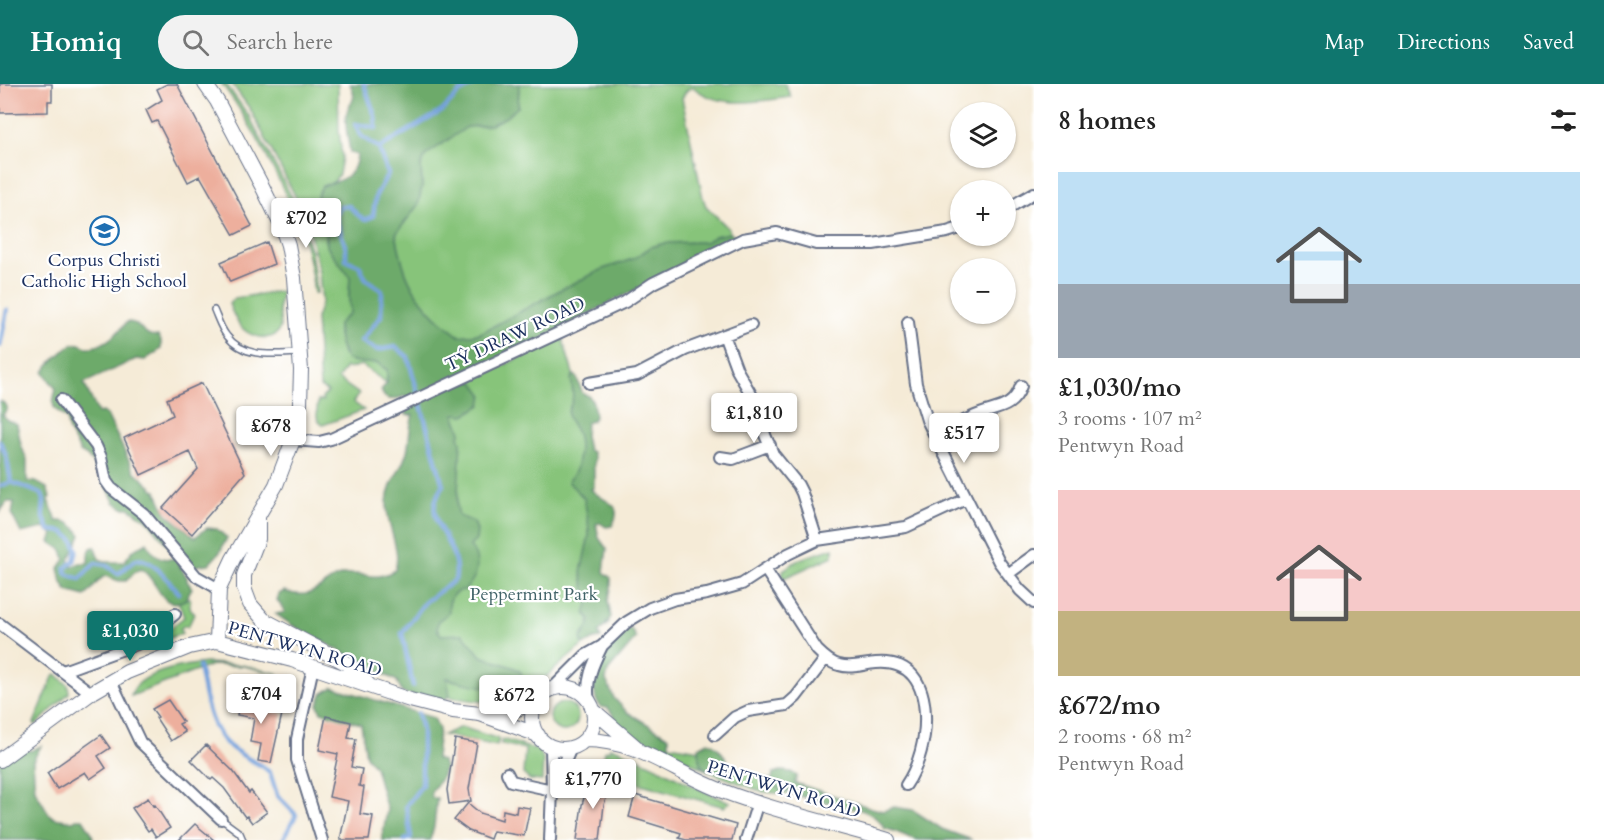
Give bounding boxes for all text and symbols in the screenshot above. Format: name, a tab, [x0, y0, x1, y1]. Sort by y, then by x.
search box	[158, 15, 578, 69]
text: Homiq	[30, 23, 122, 61]
icon: search	[179, 26, 212, 59]
text: Search here	[227, 27, 333, 57]
text: Map	[1324, 28, 1364, 57]
text: Directions	[1397, 28, 1490, 57]
text: Saved	[1523, 28, 1574, 57]
map controls	[950, 102, 1016, 324]
button: layers	[950, 102, 1016, 168]
text: 8 homes	[1058, 103, 1156, 138]
icon: filters	[1547, 104, 1580, 137]
button: +	[950, 180, 1016, 246]
pin: £702	[270, 198, 342, 249]
text: £702	[285, 204, 327, 231]
icon: home	[1265, 211, 1373, 319]
school or university icon: Corpus Christi Catholic High School	[88, 215, 120, 247]
place label: Corpus Christi Catholic High School	[21, 248, 187, 294]
button: −	[950, 258, 1016, 324]
street label: TŶ DRAW ROAD	[441, 291, 589, 378]
text: £1,030/mo	[1058, 370, 1181, 405]
pin: £1,810	[705, 393, 803, 444]
text: £1,810	[725, 399, 783, 426]
text: 3 rooms · 107 m²	[1058, 405, 1202, 432]
pin: £678	[235, 406, 307, 457]
text: £678	[250, 412, 292, 439]
pin: £517	[928, 413, 1000, 464]
text: £517	[943, 419, 985, 446]
text: Pentwyn Road	[1058, 432, 1184, 459]
icon: home	[1265, 529, 1373, 637]
park label: Peppermint Park	[470, 582, 599, 607]
pin: £1,030	[81, 611, 179, 662]
street label: PENTWYN ROAD	[225, 616, 385, 683]
text: £1,030	[101, 617, 159, 644]
pin: £704	[225, 674, 297, 725]
pin: £672	[478, 675, 550, 726]
text: £704	[240, 680, 282, 707]
text: £672	[493, 681, 535, 708]
text: £672/mo	[1058, 688, 1160, 723]
text: 2 rooms · 68 m²	[1058, 723, 1191, 750]
text: Pentwyn Road	[1058, 750, 1184, 777]
street label: PENTWYN ROAD	[704, 754, 864, 825]
pin: £1,770	[544, 759, 642, 810]
text: £1,770	[564, 765, 622, 792]

